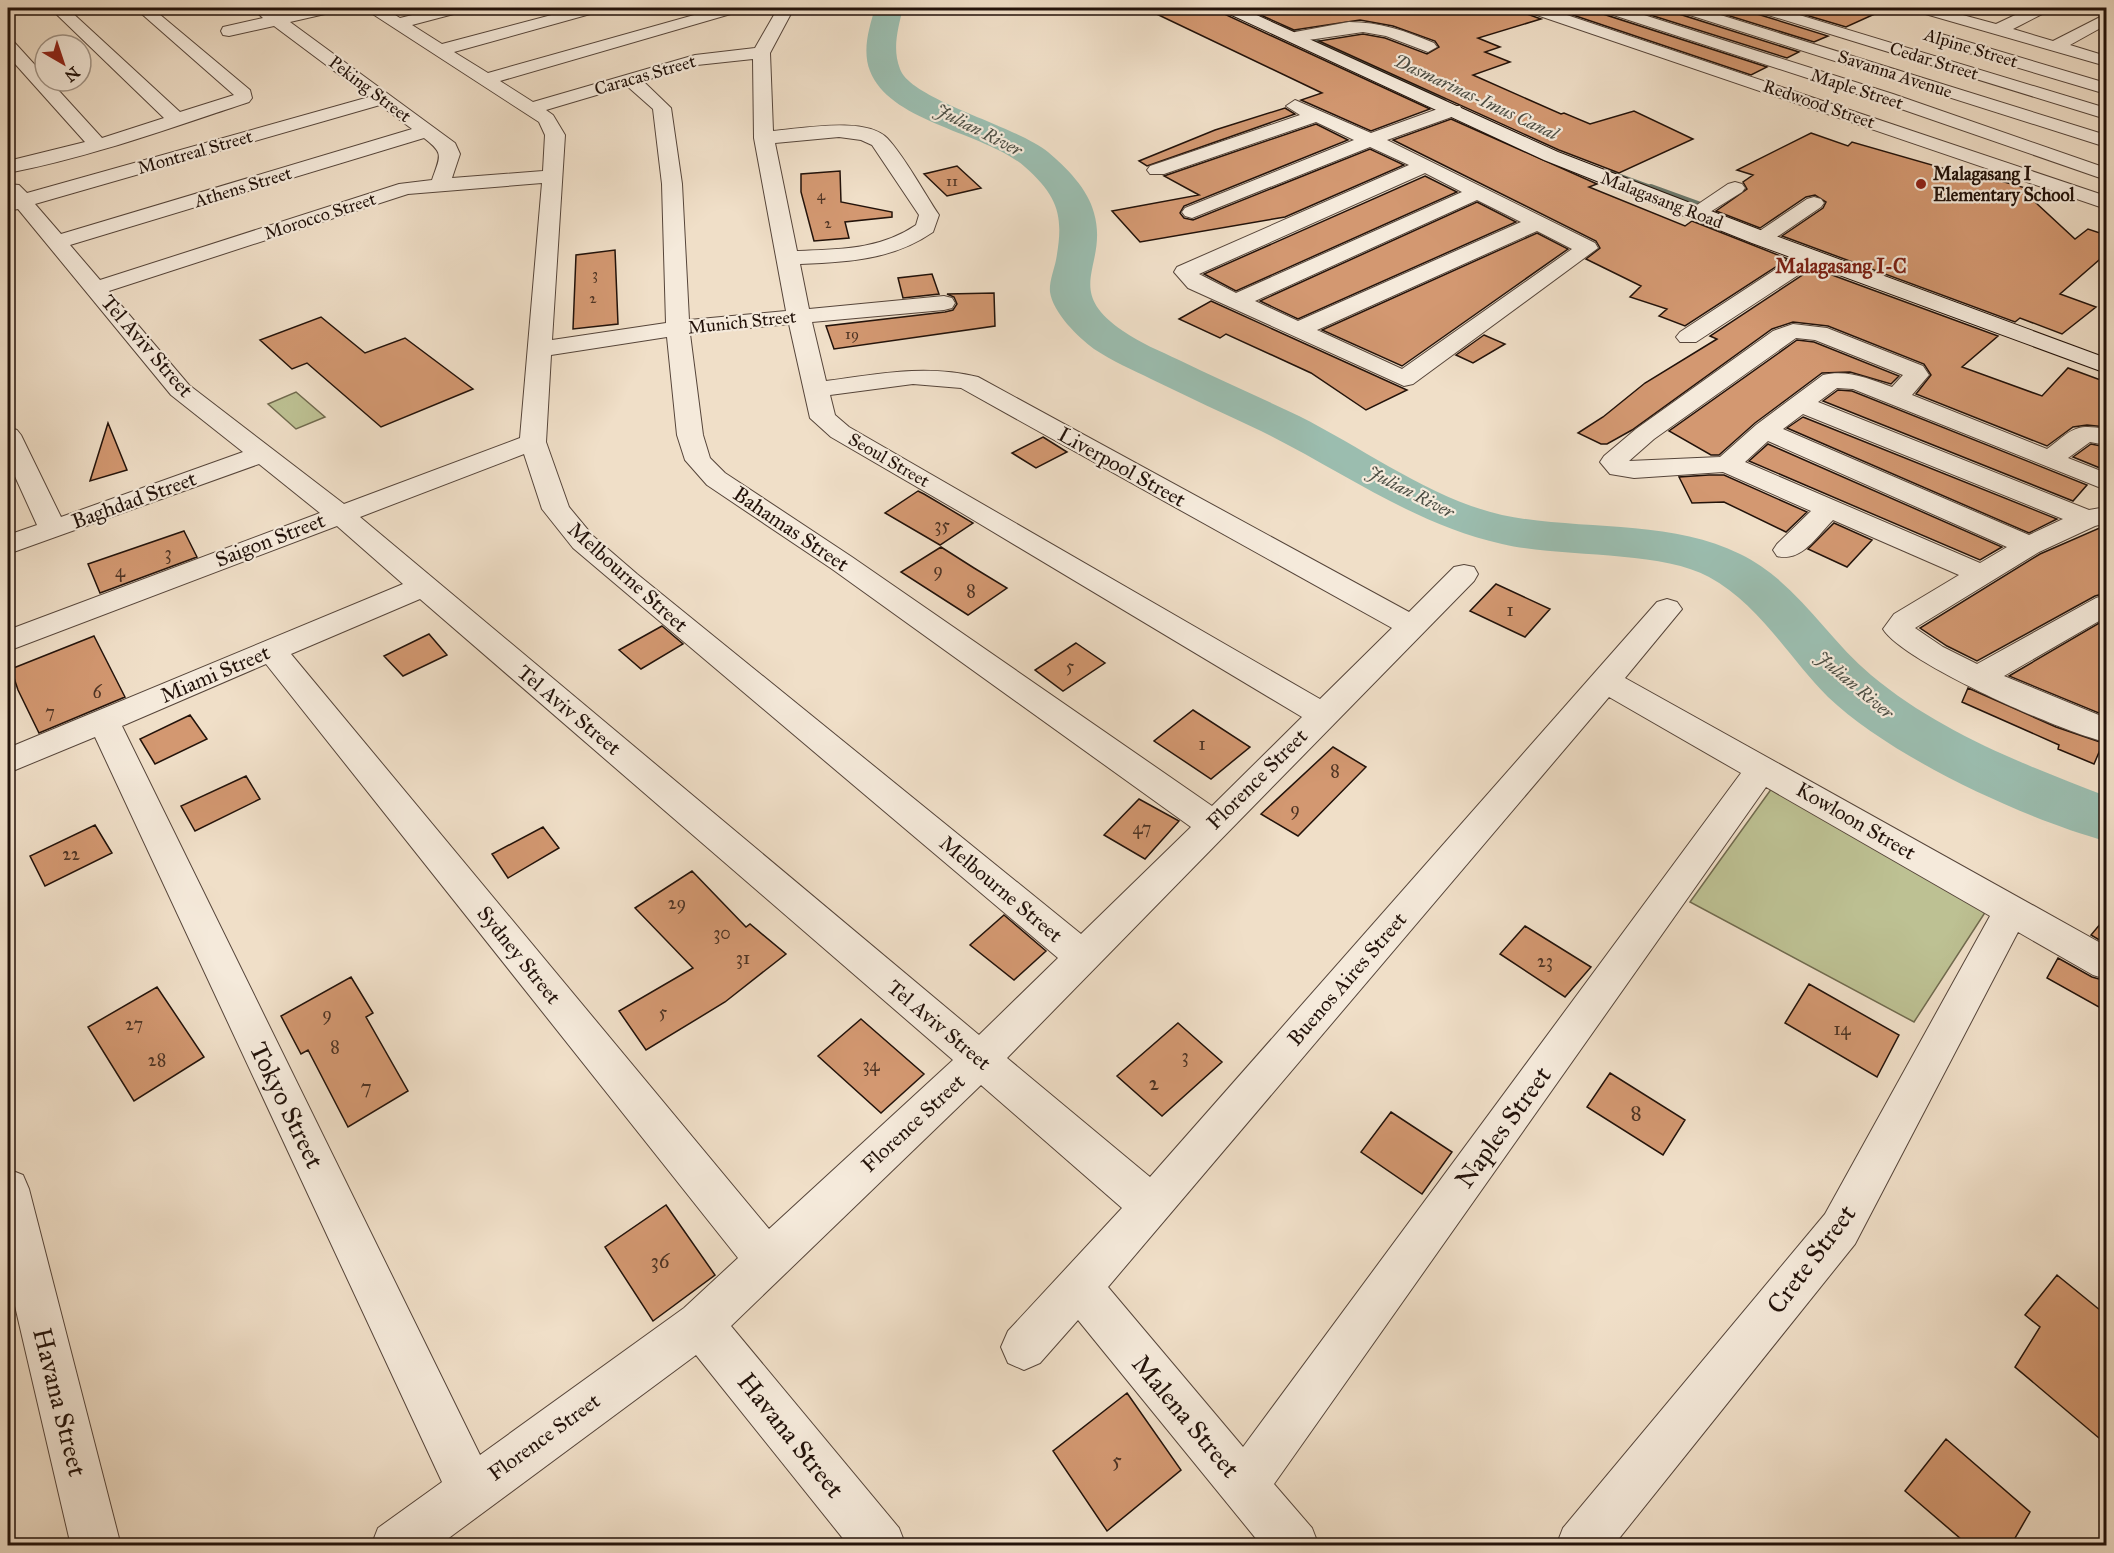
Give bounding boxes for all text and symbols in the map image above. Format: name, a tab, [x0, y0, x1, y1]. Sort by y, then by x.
street label: Alpine Street	[1921, 23, 2021, 73]
north arrow	[33, 33, 93, 93]
street label: Cedar Street	[1887, 37, 1982, 85]
street label: Savanna Avenue	[1835, 45, 1955, 103]
water label: Dasmarinas-Imus Canal	[1390, 49, 1564, 146]
street label: Caracas Street	[592, 50, 699, 100]
street label: Peking Street	[324, 51, 416, 128]
text: N	[61, 63, 83, 86]
street label: Maple Street	[1808, 64, 1907, 114]
street label: Redwood Street	[1760, 75, 1878, 134]
water label: Julian River	[931, 98, 1027, 162]
street label: Montreal Street	[135, 125, 256, 179]
street label: Athens Street	[191, 162, 295, 213]
place label: Malagasang I Elementary School	[1933, 163, 2076, 207]
street label: Malagasang Road	[1597, 167, 1726, 234]
house number: 11	[946, 172, 958, 190]
marker: Malagasang I Elementary School	[1914, 177, 1928, 191]
house number: 4	[817, 186, 826, 204]
street label: Morocco Street	[261, 187, 379, 244]
house number: 2	[824, 214, 832, 232]
district label: Malagasang I-C	[1775, 254, 1907, 279]
house number: 3	[592, 265, 598, 283]
street label: Tel Aviv Street	[95, 289, 199, 403]
house number: 2	[589, 289, 597, 307]
street label: Munich Street	[687, 305, 798, 339]
house number: 19	[845, 325, 859, 343]
street label: Liverpool Street	[1054, 421, 1191, 513]
street label: Seoul Street	[844, 428, 934, 492]
water label: Julian River	[1363, 460, 1459, 524]
street label: Baghdad Street	[68, 465, 200, 535]
street label: Bahamas Street	[728, 481, 854, 578]
street label: Saigon Street	[212, 507, 329, 573]
house number: 35	[934, 514, 950, 536]
street label: Melbourne Street	[563, 516, 694, 638]
house number: 3	[164, 542, 172, 564]
house number: 9	[933, 559, 943, 581]
house number: 4	[115, 560, 126, 582]
house number: 8	[966, 580, 976, 602]
house number: 1	[1506, 599, 1514, 621]
street label: Miami Street	[156, 639, 274, 709]
water label: Julian River	[1811, 646, 1899, 725]
house number: 5	[1066, 655, 1075, 677]
street label: Tel Aviv Street	[512, 659, 627, 761]
house number: 6	[92, 681, 102, 703]
house number: 7	[45, 701, 55, 723]
street label: Florence Street	[1201, 723, 1313, 835]
house number: 1	[1198, 733, 1206, 755]
house number: 8	[1330, 760, 1340, 782]
street label: Kowloon Street	[1791, 776, 1921, 866]
house number: 9	[1290, 798, 1300, 820]
house number: 47	[1133, 817, 1151, 839]
street label: Melbourne Street	[934, 830, 1068, 948]
house number: 22	[62, 843, 80, 865]
house number: 29	[668, 892, 686, 914]
street label: Sydney Street	[472, 901, 567, 1010]
street label: Buenos Aires Street	[1282, 906, 1413, 1051]
house number: 30	[713, 922, 731, 944]
house number: 31	[736, 947, 750, 969]
house number: 23	[1537, 950, 1553, 972]
street label: Tel Aviv Street	[882, 974, 997, 1076]
house number: 5	[659, 1001, 668, 1023]
house number: 9	[322, 1003, 332, 1025]
house number: 27	[125, 1013, 143, 1035]
house number: 14	[1833, 1018, 1852, 1040]
house number: 8	[330, 1036, 340, 1058]
street label: Tokyo Street	[243, 1037, 331, 1173]
house number: 3	[1181, 1045, 1189, 1067]
house number: 28	[148, 1049, 166, 1071]
house number: 34	[862, 1054, 881, 1076]
street label: Naples Street	[1448, 1060, 1558, 1194]
street label: Florence Street	[856, 1068, 971, 1178]
house number: 2	[1149, 1070, 1160, 1096]
house number: 7	[360, 1074, 372, 1100]
house number: 8	[1630, 1100, 1642, 1126]
street label: Crete Street	[1760, 1198, 1862, 1320]
house number: 36	[650, 1248, 671, 1274]
street label: Havana Street	[26, 1324, 94, 1480]
street label: Malena Street	[1125, 1348, 1247, 1484]
street label: Havana Street	[731, 1366, 851, 1504]
street label: Florence Street	[483, 1387, 606, 1486]
house number: 5	[1112, 1447, 1122, 1473]

